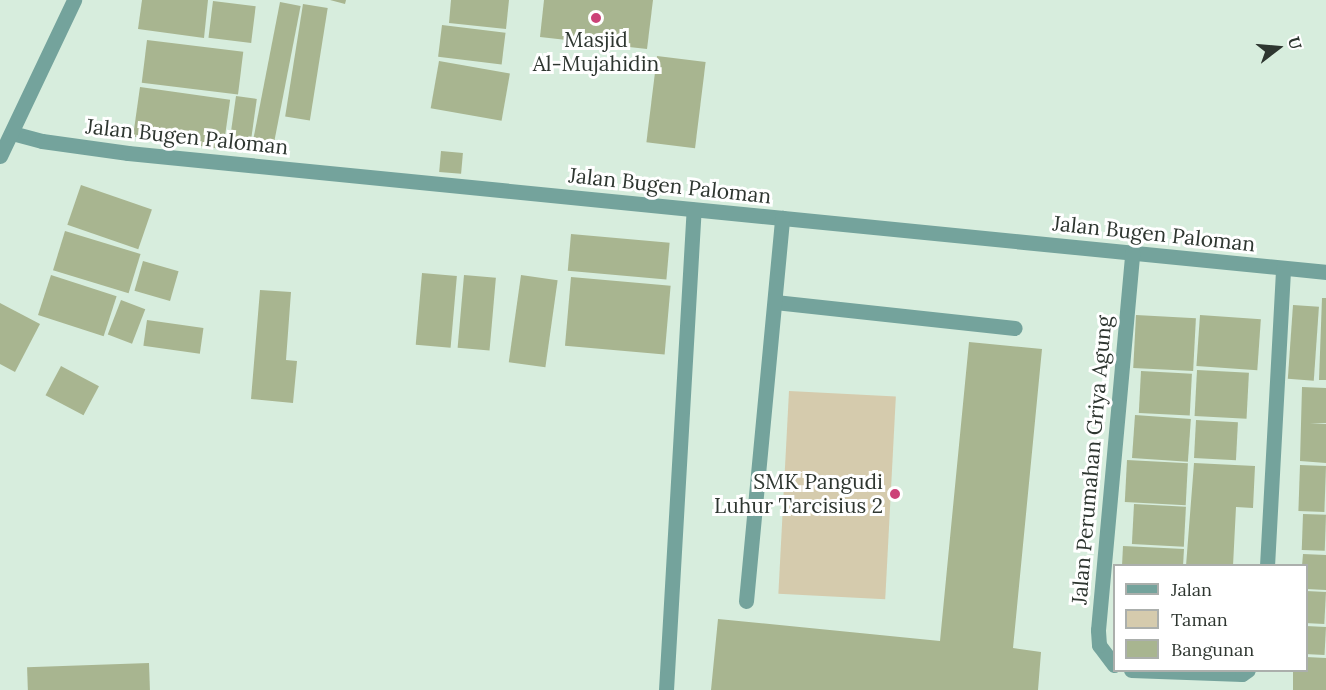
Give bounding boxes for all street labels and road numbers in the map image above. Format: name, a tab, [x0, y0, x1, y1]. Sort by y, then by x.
street label: Jalan Bugen Paloman	[84, 114, 290, 160]
street label: Jalan Bugen Paloman	[567, 163, 773, 209]
street label: Jalan Bugen Paloman	[1051, 211, 1257, 257]
street label: Jalan Perumahan Griya Agung	[1067, 314, 1117, 606]

